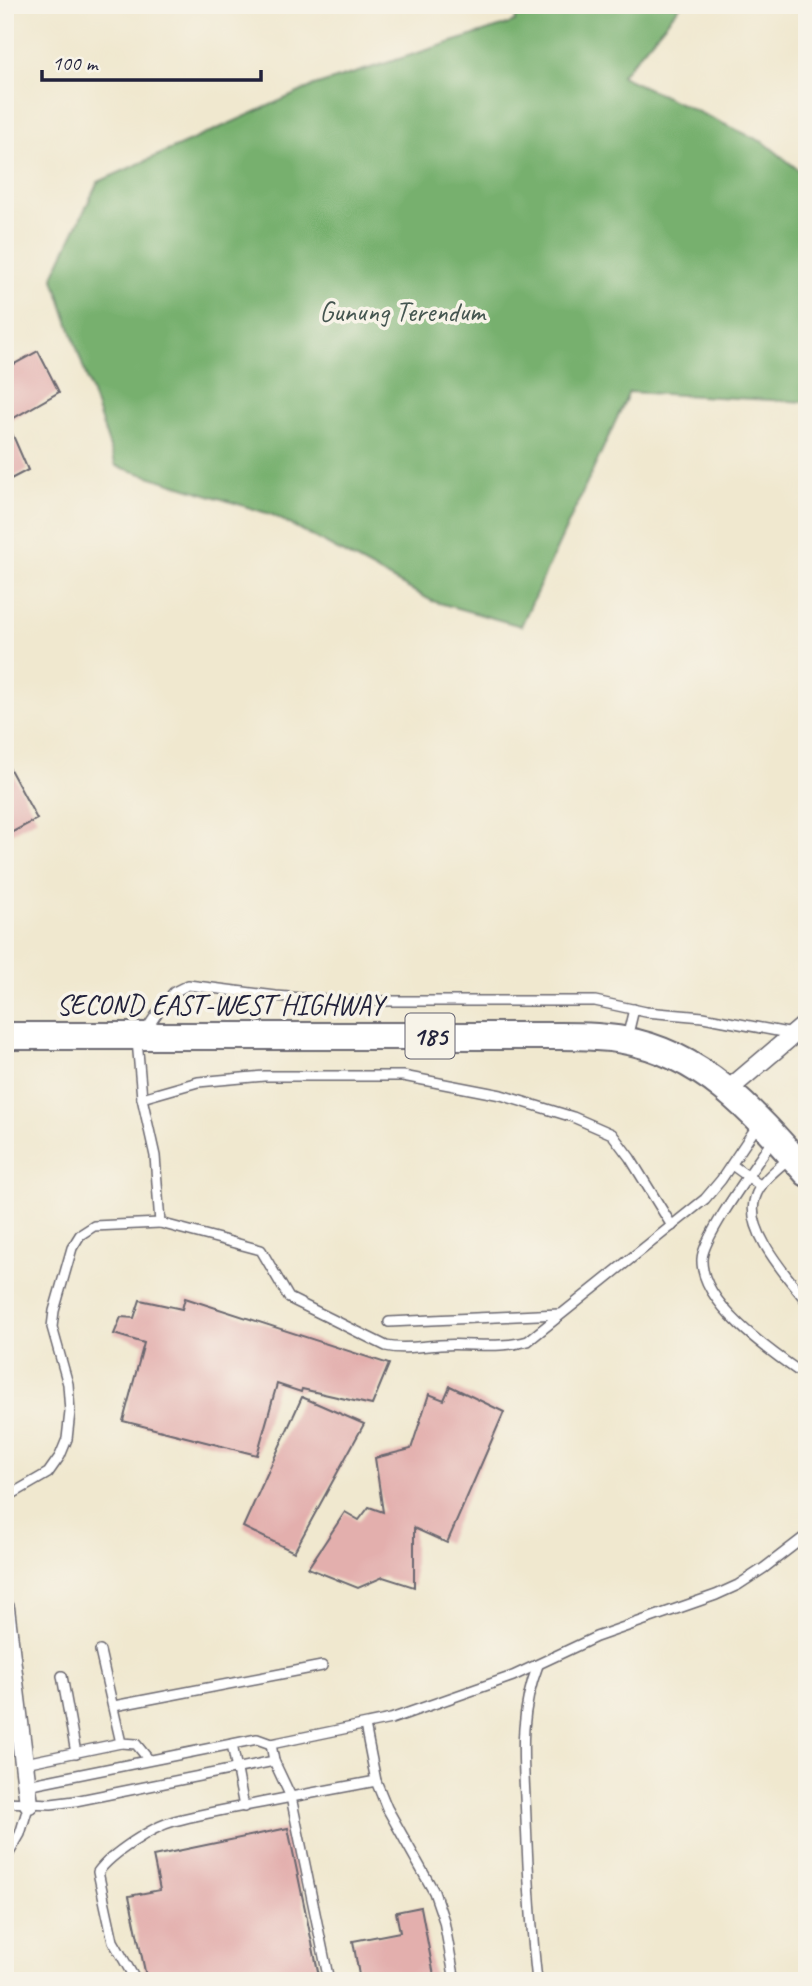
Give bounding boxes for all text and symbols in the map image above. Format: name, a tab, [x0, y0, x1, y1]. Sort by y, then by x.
scale bar	[42, 38, 261, 82]
text: 100 m	[52, 50, 99, 76]
park label: Gunung Terendum	[319, 294, 487, 329]
street label: SECOND EAST-WEST HIGHWAY	[56, 987, 387, 1022]
road number: 185	[406, 1014, 454, 1058]

